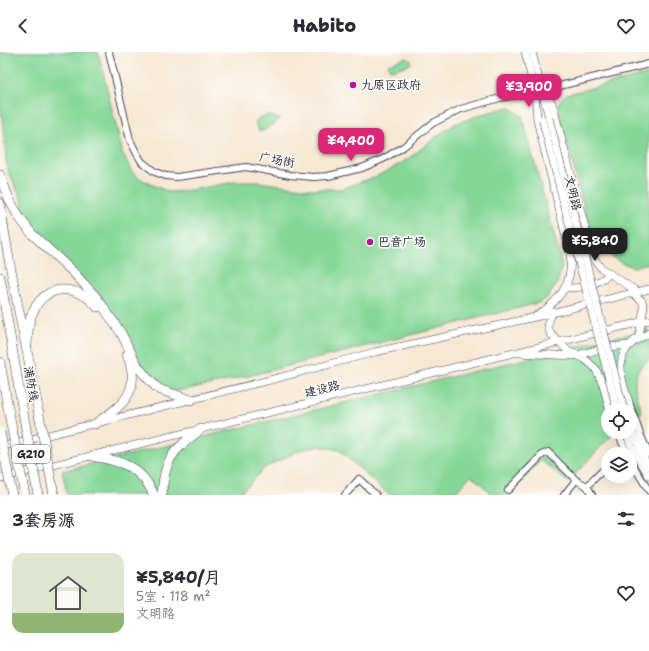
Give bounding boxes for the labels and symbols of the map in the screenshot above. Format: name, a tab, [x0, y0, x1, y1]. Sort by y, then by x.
pin: ¥3,900	[496, 74, 562, 108]
place label: 九原区政府	[361, 77, 421, 93]
marker: 九原区政府	[348, 80, 358, 90]
pin: ¥4,400	[318, 128, 384, 162]
street label: 广场街	[258, 149, 296, 171]
street label: 文明路	[561, 174, 585, 212]
pin: ¥5,840	[562, 228, 628, 262]
place label: 巴音广场	[378, 234, 426, 250]
marker: 巴音广场	[365, 237, 375, 247]
street label: 满防线	[20, 365, 42, 403]
street label: 建设路	[303, 377, 341, 401]
road number: G210	[12, 445, 50, 463]

